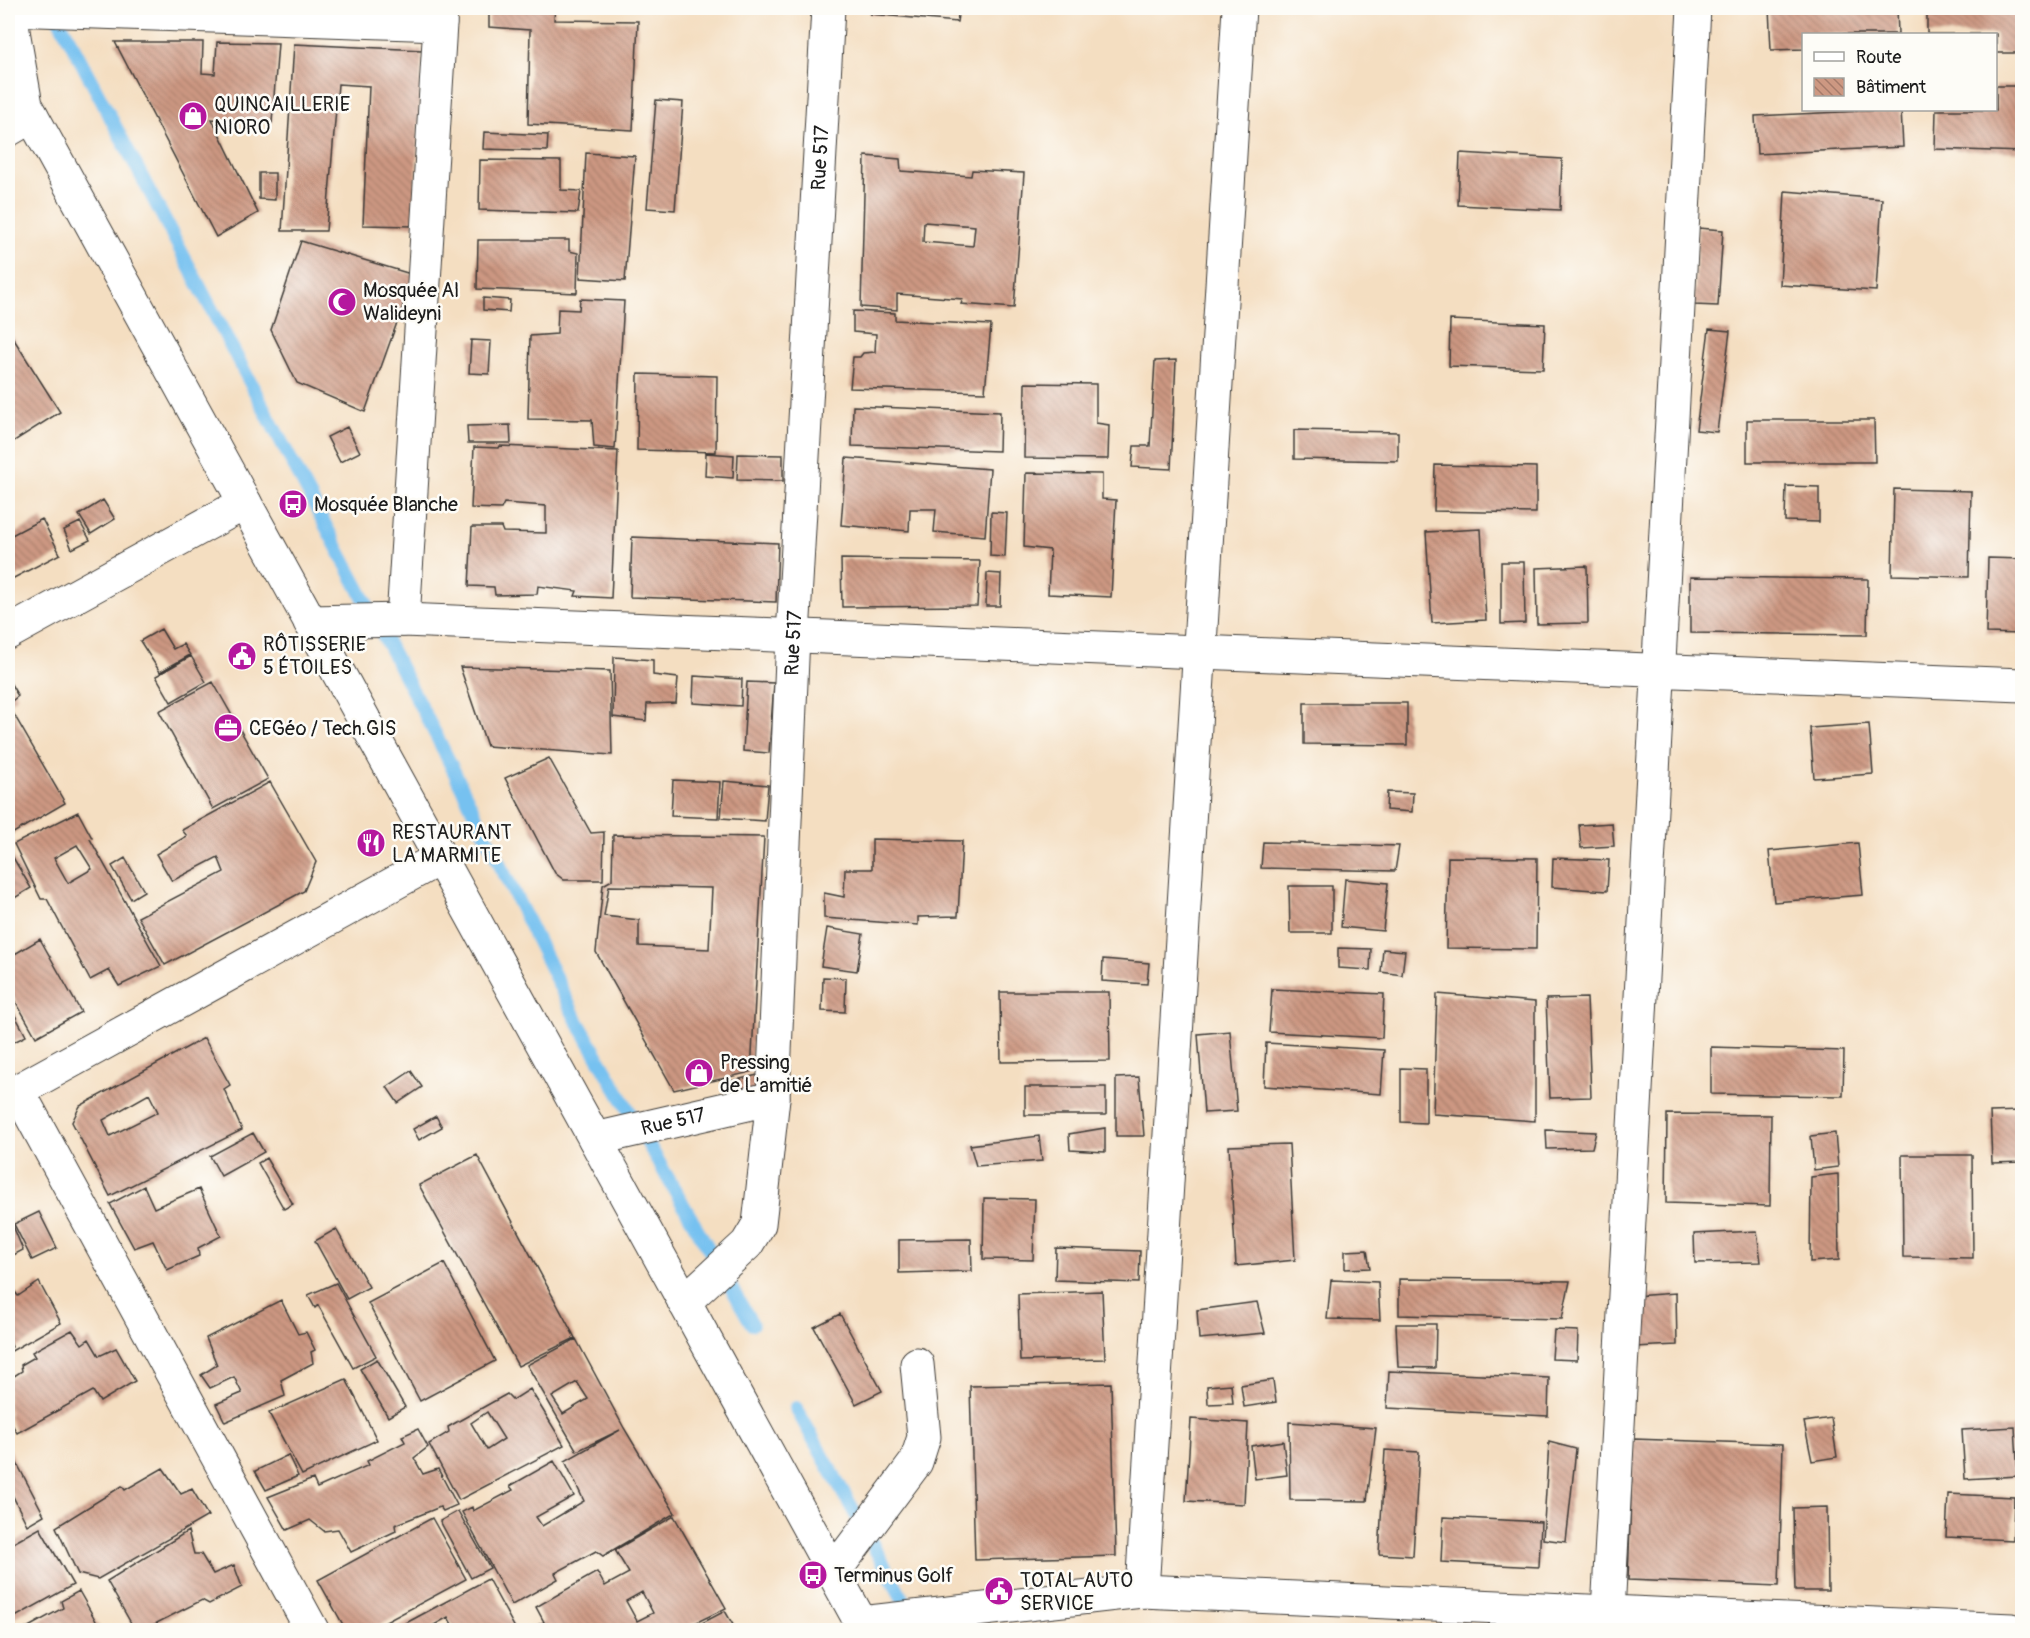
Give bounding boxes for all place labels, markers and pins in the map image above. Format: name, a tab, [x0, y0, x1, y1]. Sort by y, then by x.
place label: QUINCAILLERIE NIORO	[214, 92, 350, 140]
shop icon: QUINCAILLERIE NIORO	[177, 100, 209, 132]
place label: Mosquée Al Walideyni	[363, 278, 459, 326]
mosque icon: Mosquée Al Walideyni	[326, 286, 358, 318]
bus stop icon: Mosquée Blanche	[277, 488, 309, 520]
place label: Mosquée Blanche	[314, 492, 458, 517]
place label: RÔTISSERIE 5 ÉTOILES	[263, 632, 366, 680]
public building icon: RÔTISSERIE 5 ÉTOILES	[226, 640, 258, 672]
office icon: CEGéo / Tech.GIS	[212, 712, 244, 744]
place label: CEGéo / Tech.GIS	[249, 716, 396, 741]
place label: RESTAURANT LA MARMITE	[392, 820, 512, 868]
restaurant icon: RESTAURANT LA MARMITE	[355, 827, 387, 859]
place label: Pressing de L'amitié	[720, 1050, 812, 1098]
shop icon: Pressing de L'amitié	[683, 1057, 715, 1089]
bus stop icon: Terminus Golf	[797, 1559, 829, 1591]
place label: Terminus Golf	[834, 1563, 954, 1588]
place label: TOTAL AUTO SERVICE	[1020, 1568, 1133, 1616]
public building icon: TOTAL AUTO SERVICE	[983, 1575, 1015, 1607]

